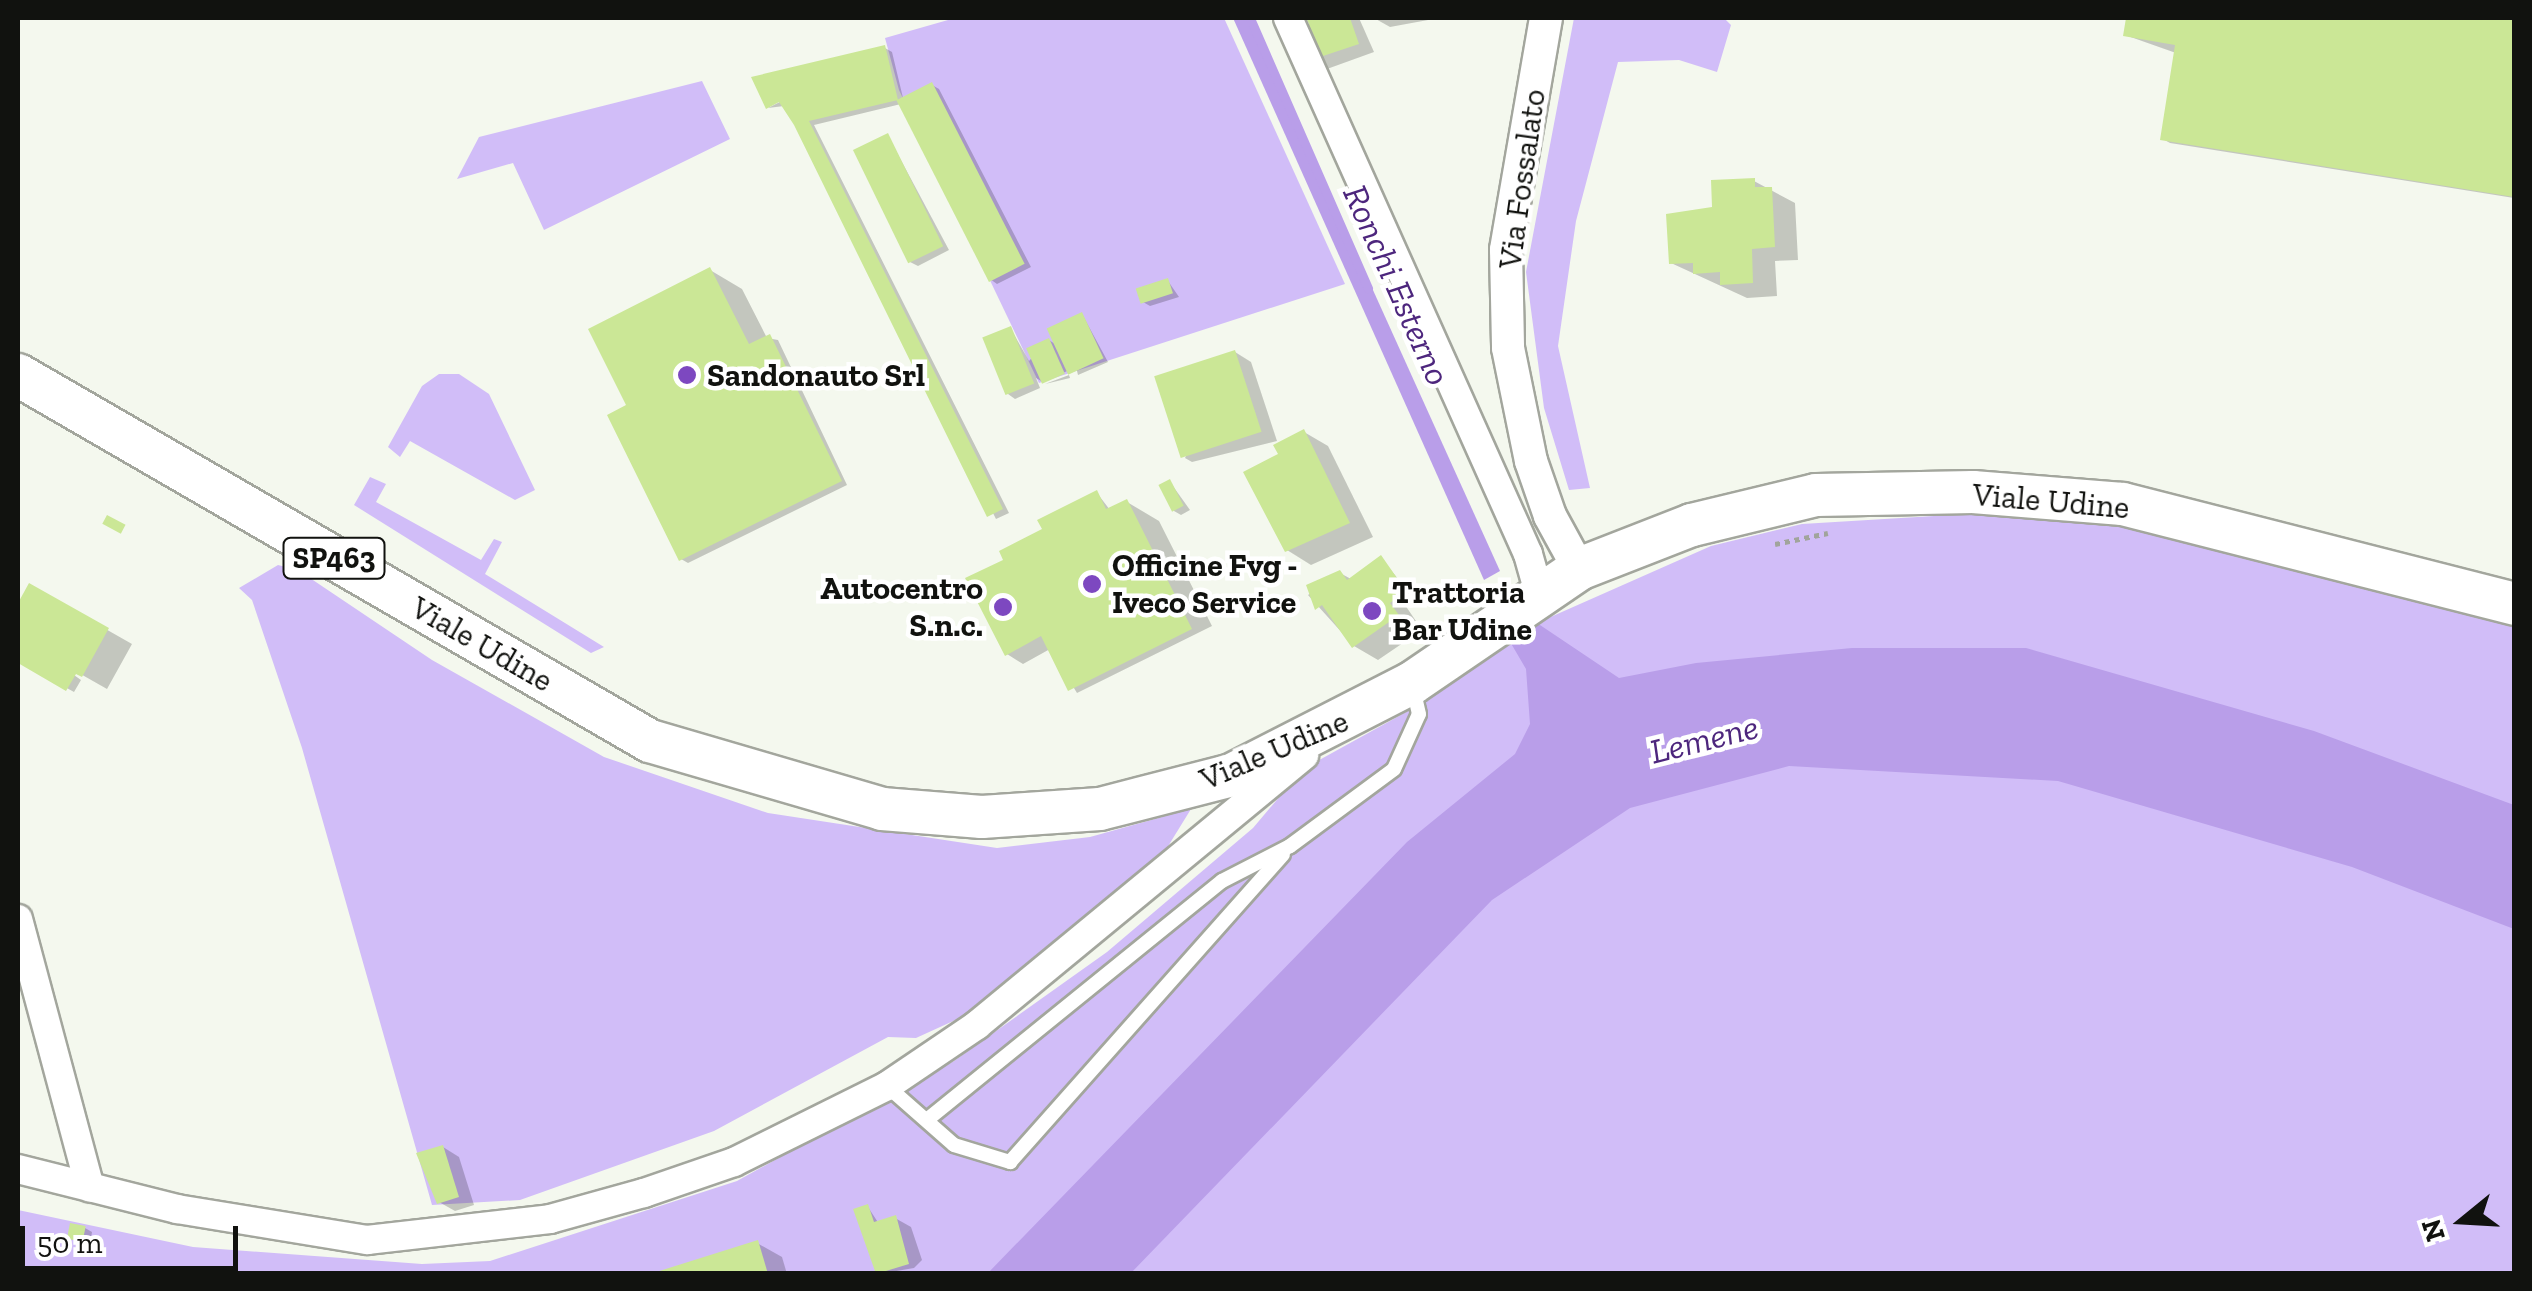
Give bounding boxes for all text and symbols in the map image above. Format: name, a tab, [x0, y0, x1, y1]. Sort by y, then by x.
street label: Via Fossalato	[1490, 87, 1554, 271]
water label: Ronchi Esterno	[1334, 179, 1460, 391]
place label: Sandonauto Srl	[707, 356, 925, 394]
marker: Sandonauto Srl	[676, 364, 698, 386]
street label: Viale Udine	[1971, 475, 2131, 527]
road number: SP463	[282, 533, 386, 583]
place label: Officine Fvg - Iveco Service	[1112, 547, 1298, 622]
place label: Autocentro S.n.c.	[820, 570, 983, 645]
marker: Officine Fvg - Iveco Service	[1081, 573, 1103, 595]
place label: Trattoria Bar Udine	[1392, 574, 1532, 649]
street label: Viale Udine	[404, 588, 560, 700]
marker: Autocentro S.n.c.	[992, 596, 1014, 618]
marker: Trattoria Bar Udine	[1361, 600, 1383, 622]
street label: Viale Udine	[1194, 702, 1354, 798]
water label: Lemene	[1645, 705, 1763, 773]
north arrow	[2412, 1171, 2512, 1271]
scale bar	[25, 1206, 242, 1268]
text: N	[2414, 1215, 2452, 1246]
text: 50 m	[37, 1225, 102, 1261]

